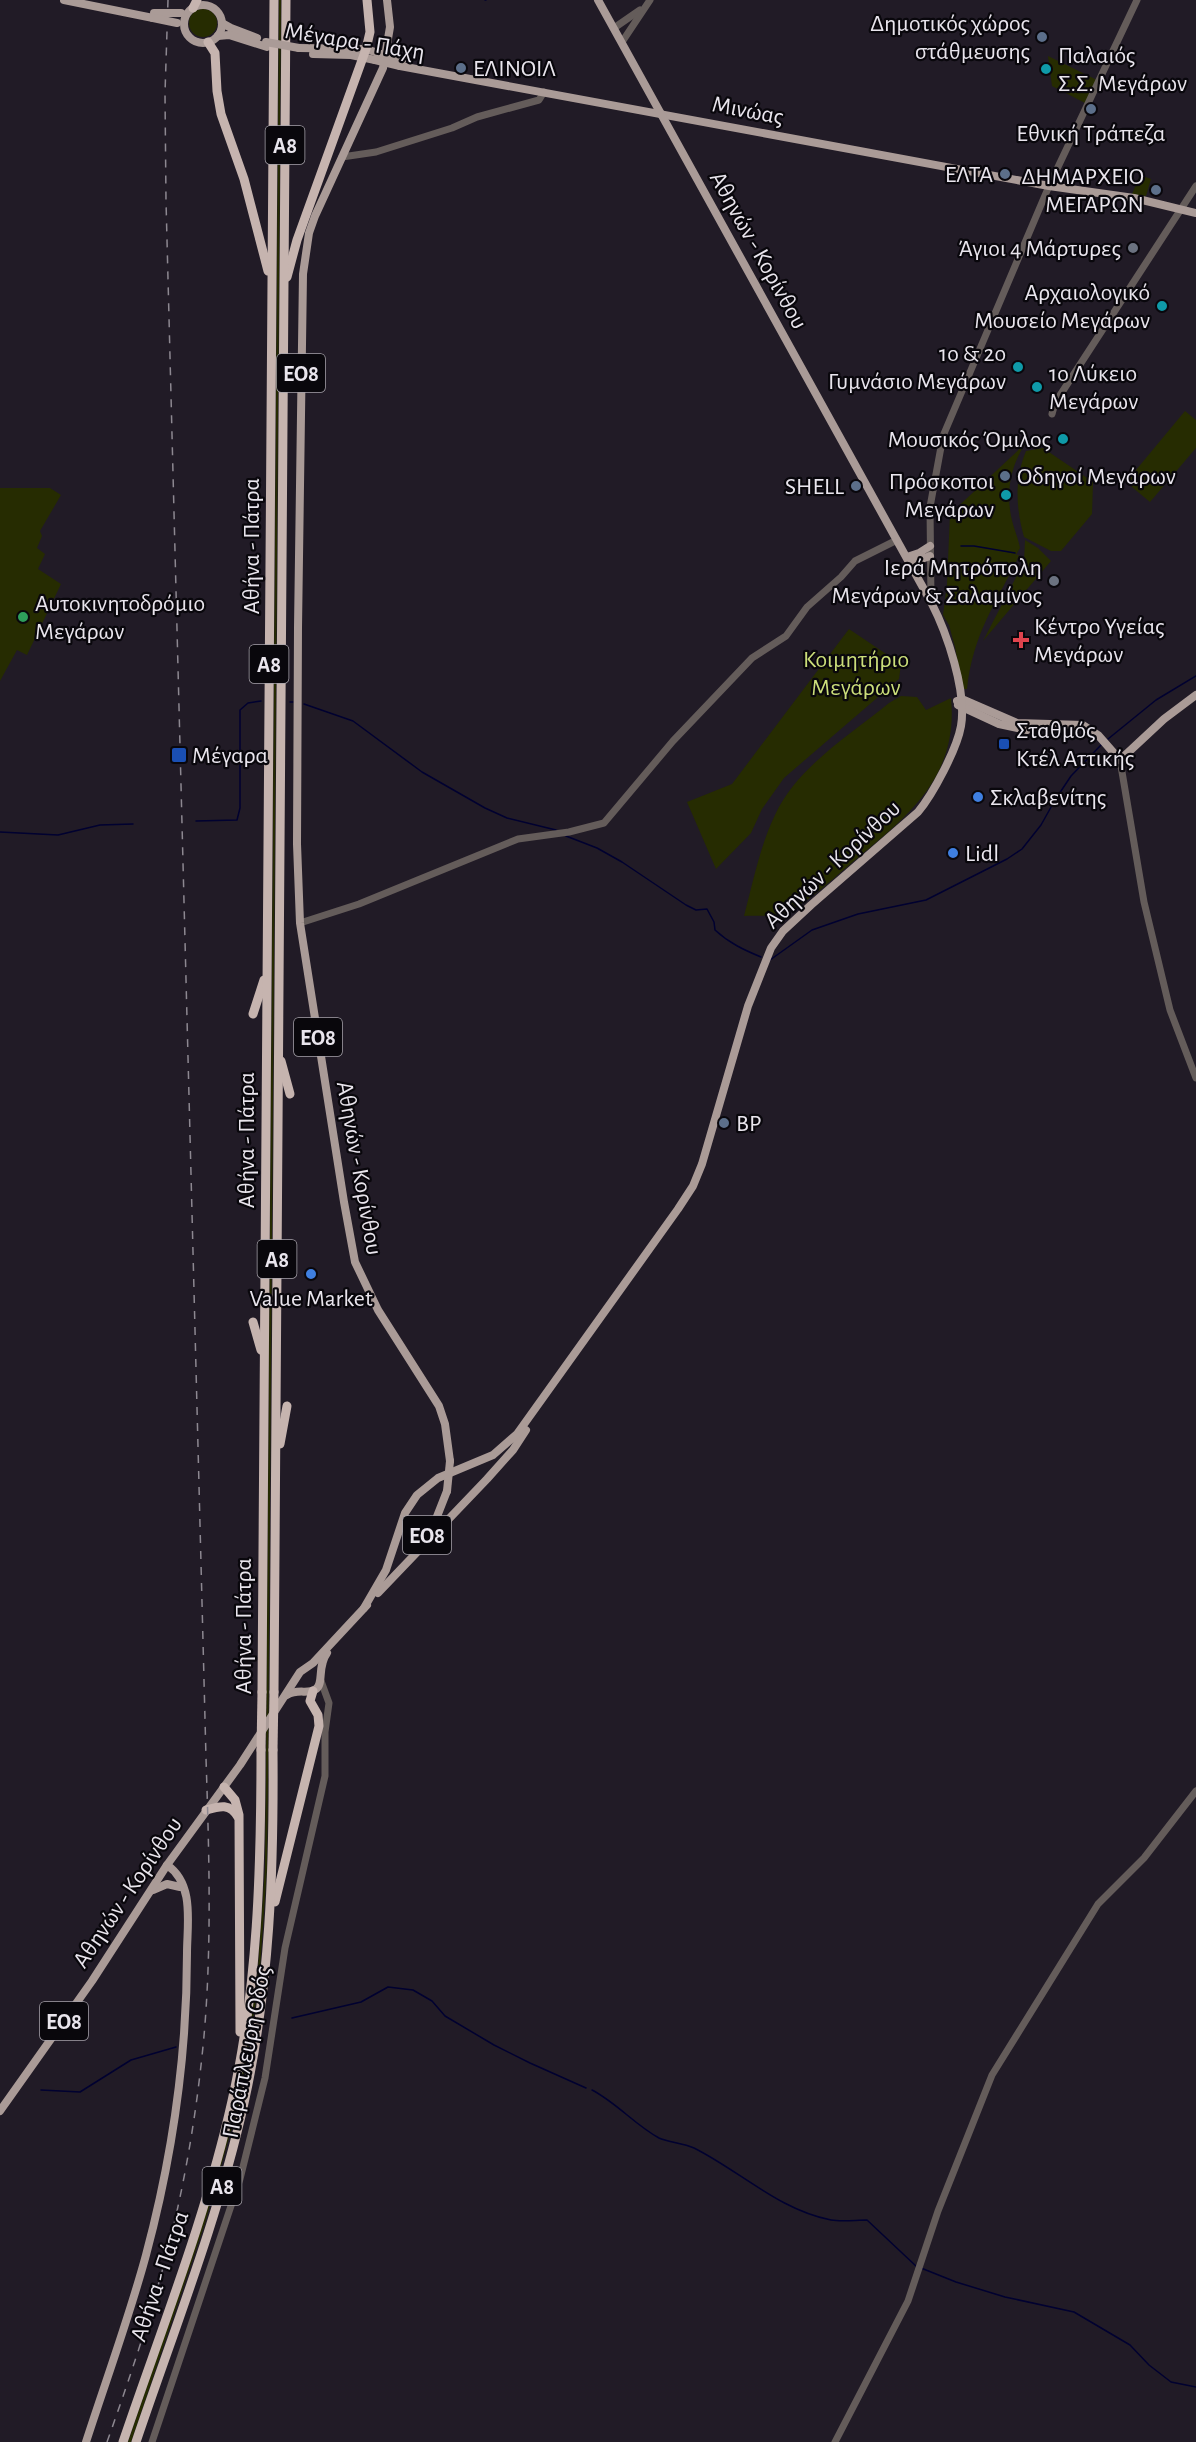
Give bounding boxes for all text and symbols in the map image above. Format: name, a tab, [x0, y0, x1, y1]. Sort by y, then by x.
place label: Δημοτικός χώρος στάθμευσης	[870, 12, 1030, 64]
street label: Μέγαρα - Πάχη	[283, 19, 427, 65]
marker: Δημοτικός χώρος στάθμευσης	[1035, 30, 1049, 44]
place label: Παλαιός Σ.Σ. Μεγάρων	[1058, 44, 1187, 96]
place label: ΕΛΙΝΟΙΛ	[473, 57, 556, 81]
marker: ΕΛΙΝΟΙΛ	[454, 61, 468, 75]
marker: Παλαιός Σ.Σ. Μεγάρων	[1039, 62, 1053, 76]
street label: Μινώας	[710, 92, 786, 130]
marker: Εθνική Τράπεζα	[1084, 102, 1098, 116]
place label: Εθνική Τράπεζα	[1016, 122, 1166, 146]
road number: Α8	[266, 126, 304, 164]
place label: ΕΛΤΑ	[945, 163, 993, 187]
place label: ΔΗΜΑΡΧΕΙΟ ΜΕΓΑΡΩΝ	[1021, 165, 1144, 217]
marker: ΕΛΤΑ	[998, 167, 1012, 181]
street label: Αθηνών - Κορίνθου	[705, 168, 811, 333]
marker: ΔΗΜΑΡΧΕΙΟ ΜΕΓΑΡΩΝ	[1149, 183, 1163, 197]
place label: Άγιοι 4 Μάρτυρες	[958, 237, 1121, 261]
marker: Άγιοι 4 Μάρτυρες	[1126, 241, 1140, 255]
place label: Αρχαιολογικό Μουσείο Μεγάρων	[974, 281, 1150, 333]
marker: Αρχαιολογικό Μουσείο Μεγάρων	[1155, 299, 1169, 313]
place label: 1ο & 2ο Γυμνάσιο Μεγάρων	[828, 342, 1006, 394]
road number: ΕΟ8	[277, 354, 325, 392]
marker: 1ο & 2ο Γυμνάσιο Μεγάρων	[1011, 360, 1025, 374]
place label: 1ο Λύκειο Μεγάρων	[1049, 362, 1138, 414]
marker: 1ο Λύκειο Μεγάρων	[1030, 380, 1044, 394]
place label: Μουσικός Όμιλος	[888, 428, 1051, 452]
marker: Μουσικός Όμιλος	[1056, 432, 1070, 446]
place label: Οδηγοί Μεγάρων	[1017, 465, 1176, 489]
marker: Οδηγοί Μεγάρων	[998, 469, 1012, 483]
place label: Πρόσκοποι Μεγάρων	[889, 470, 994, 522]
place label: SHELL	[785, 475, 844, 499]
street label: Αθήνα - Πάτρα	[240, 478, 264, 614]
marker: SHELL	[849, 479, 863, 493]
marker: Πρόσκοποι Μεγάρων	[999, 488, 1013, 502]
place label: Ιερά Μητρόπολη Μεγάρων & Σαλαμίνος	[832, 556, 1042, 608]
marker: Ιερά Μητρόπολη Μεγάρων & Σαλαμίνος	[1047, 574, 1061, 588]
place label: Αυτοκινητοδρόμιο Μεγάρων	[35, 592, 205, 644]
marker: Αυτοκινητοδρόμιο Μεγάρων	[16, 610, 30, 624]
place label: Κέντρο Υγείας Μεγάρων	[1034, 615, 1165, 667]
marker: Κέντρο Υγείας Μεγάρων	[1012, 631, 1030, 649]
road number: Α8	[250, 645, 288, 683]
park label: Κοιμητήριο Μεγάρων	[803, 648, 909, 700]
place label: Σταθμός Κτέλ Αττικής	[1016, 719, 1134, 771]
marker: Σταθμός Κτέλ Αττικής	[997, 737, 1011, 751]
place label: Μέγαρα	[192, 744, 268, 768]
marker: Μέγαρα	[170, 746, 188, 764]
place label: Σκλαβενίτης	[990, 786, 1106, 810]
marker: Σκλαβενίτης	[971, 790, 985, 804]
street label: Αθηνών - Κορίνθου	[760, 796, 905, 934]
place label: Lidl	[965, 842, 999, 866]
marker: Lidl	[946, 846, 960, 860]
road number: ΕΟ8	[294, 1018, 342, 1056]
street label: Αθήνα - Πάτρα	[235, 1072, 259, 1208]
street label: Αθηνών - Κορίνθου	[332, 1079, 386, 1257]
place label: BP	[736, 1112, 761, 1136]
marker: BP	[717, 1116, 731, 1130]
road number: Α8	[258, 1240, 296, 1278]
marker: Value Market	[304, 1267, 318, 1281]
place label: Value Market	[249, 1287, 373, 1311]
road number: ΕΟ8	[403, 1516, 451, 1554]
street label: Αθήνα - Πάτρα	[232, 1558, 256, 1694]
street label: Αθηνών - Κορίνθου	[69, 1813, 187, 1972]
street label: Παράπλευρη Οδός	[219, 1964, 275, 2140]
road number: ΕΟ8	[40, 2002, 88, 2040]
road number: Α8	[202, 2167, 242, 2205]
street label: Αθήνα - Πάτρα	[126, 2208, 193, 2345]

